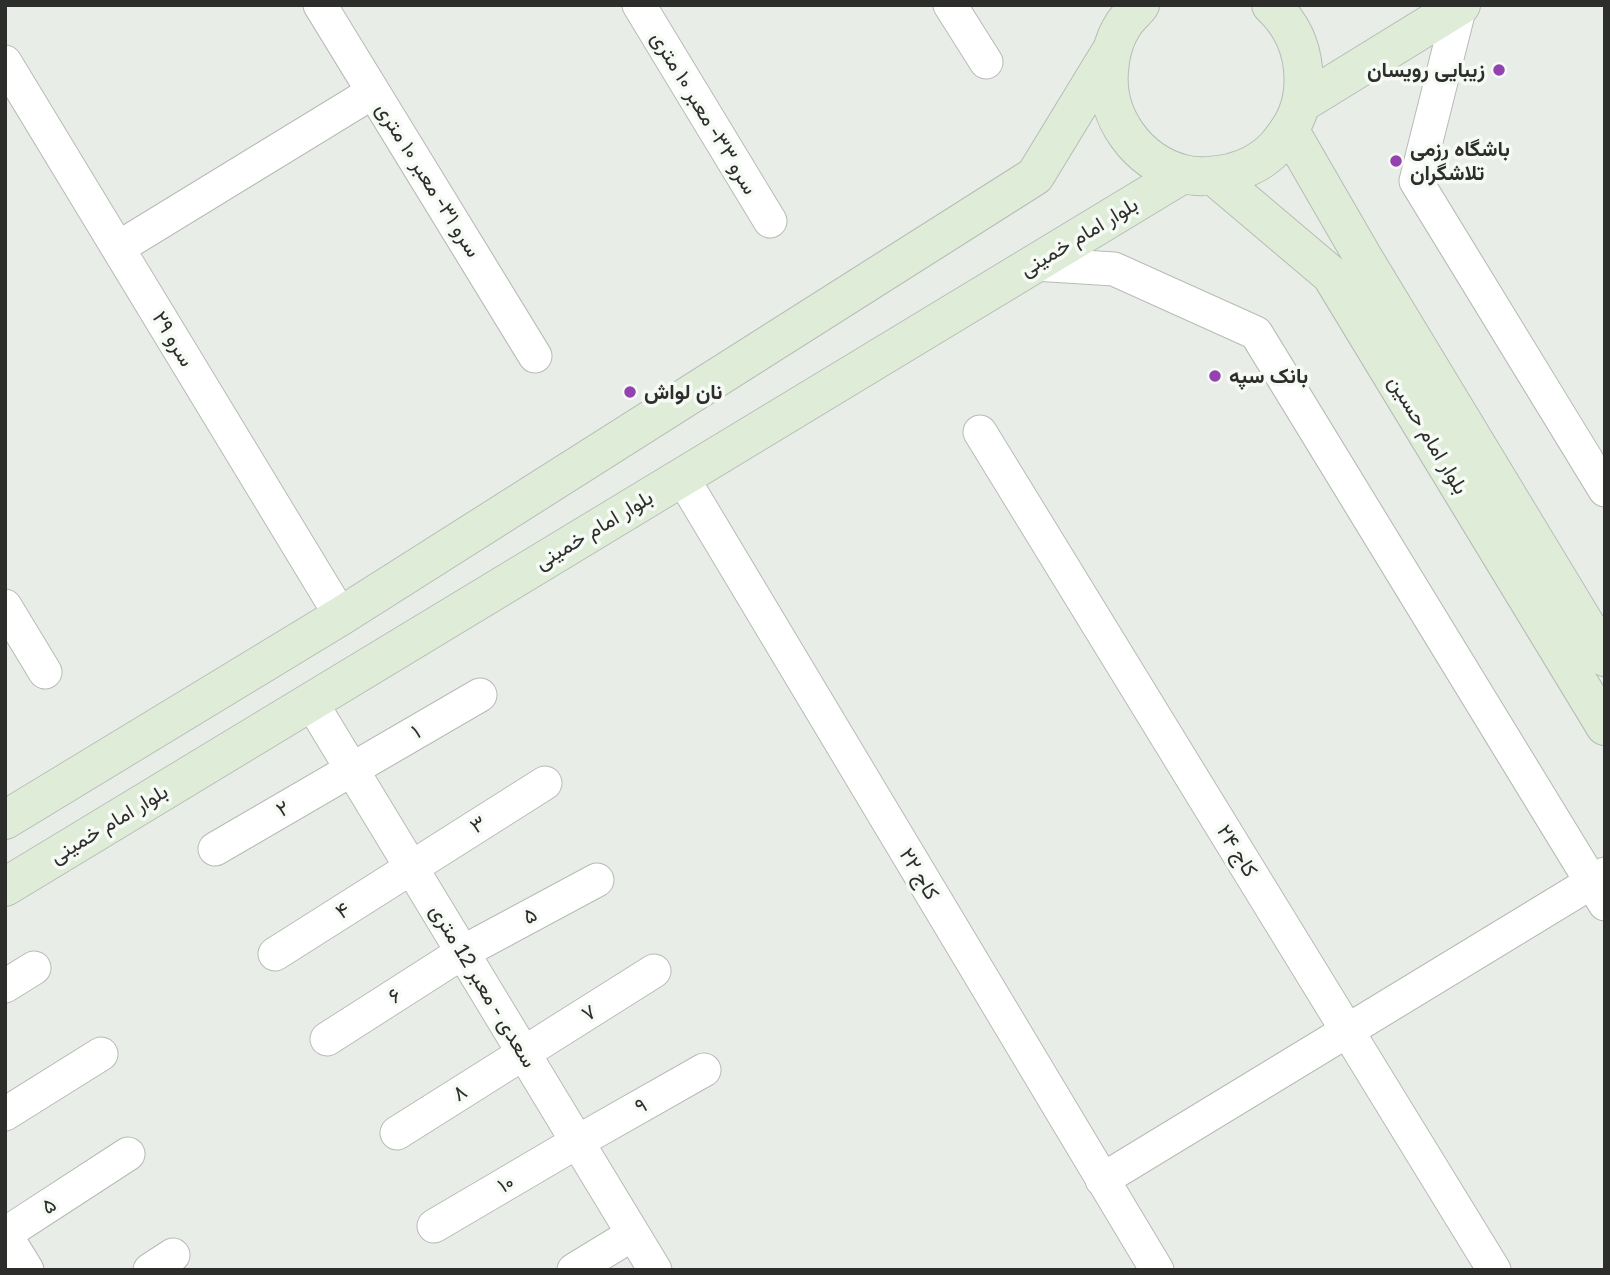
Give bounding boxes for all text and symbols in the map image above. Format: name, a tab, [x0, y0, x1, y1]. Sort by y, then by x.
street label: سرو ۳۳- معبر ۱۰ متری	[645, 27, 763, 199]
place label: زیبایی رویسان	[1367, 57, 1485, 83]
marker: زیبایی رویسان	[1491, 62, 1507, 78]
street label: سرو ۳۱- معبر ۱۰ متری	[370, 98, 486, 262]
place label: باشگاه رزمی تلاشگران	[1410, 136, 1510, 186]
marker: باشگاه رزمی تلاشگران	[1388, 153, 1404, 169]
street label: بلوار امام خمینی	[1015, 192, 1143, 282]
street label: سرو ۲۹	[147, 307, 199, 371]
place label: بانک سپه	[1229, 363, 1308, 389]
marker: بانک سپه	[1207, 368, 1223, 384]
street label: بلوار امام حسین	[1383, 371, 1473, 499]
place label: نان لواش	[644, 379, 722, 405]
marker: نان لواش	[622, 384, 638, 400]
street label: بلوار امام خمینی	[530, 485, 658, 575]
street label: ۱	[407, 720, 425, 744]
street label: بلوار امام خمینی	[45, 779, 173, 869]
street label: ۲	[272, 795, 294, 823]
street label: ۳	[465, 811, 491, 839]
street label: کاج ۲۴	[1211, 820, 1263, 882]
street label: کاج ۲۲	[894, 843, 944, 905]
street label: ۴	[331, 897, 355, 925]
street label: سعدی - معبر 12 متری	[424, 900, 542, 1072]
street label: ۵	[519, 902, 541, 930]
street label: ۶	[384, 983, 406, 1009]
street label: ۷	[577, 999, 601, 1027]
street label: ۸	[448, 1079, 472, 1107]
street label: ۹	[630, 1093, 652, 1119]
street label: ۱۰	[493, 1169, 519, 1199]
street label: ۵	[37, 1192, 61, 1220]

